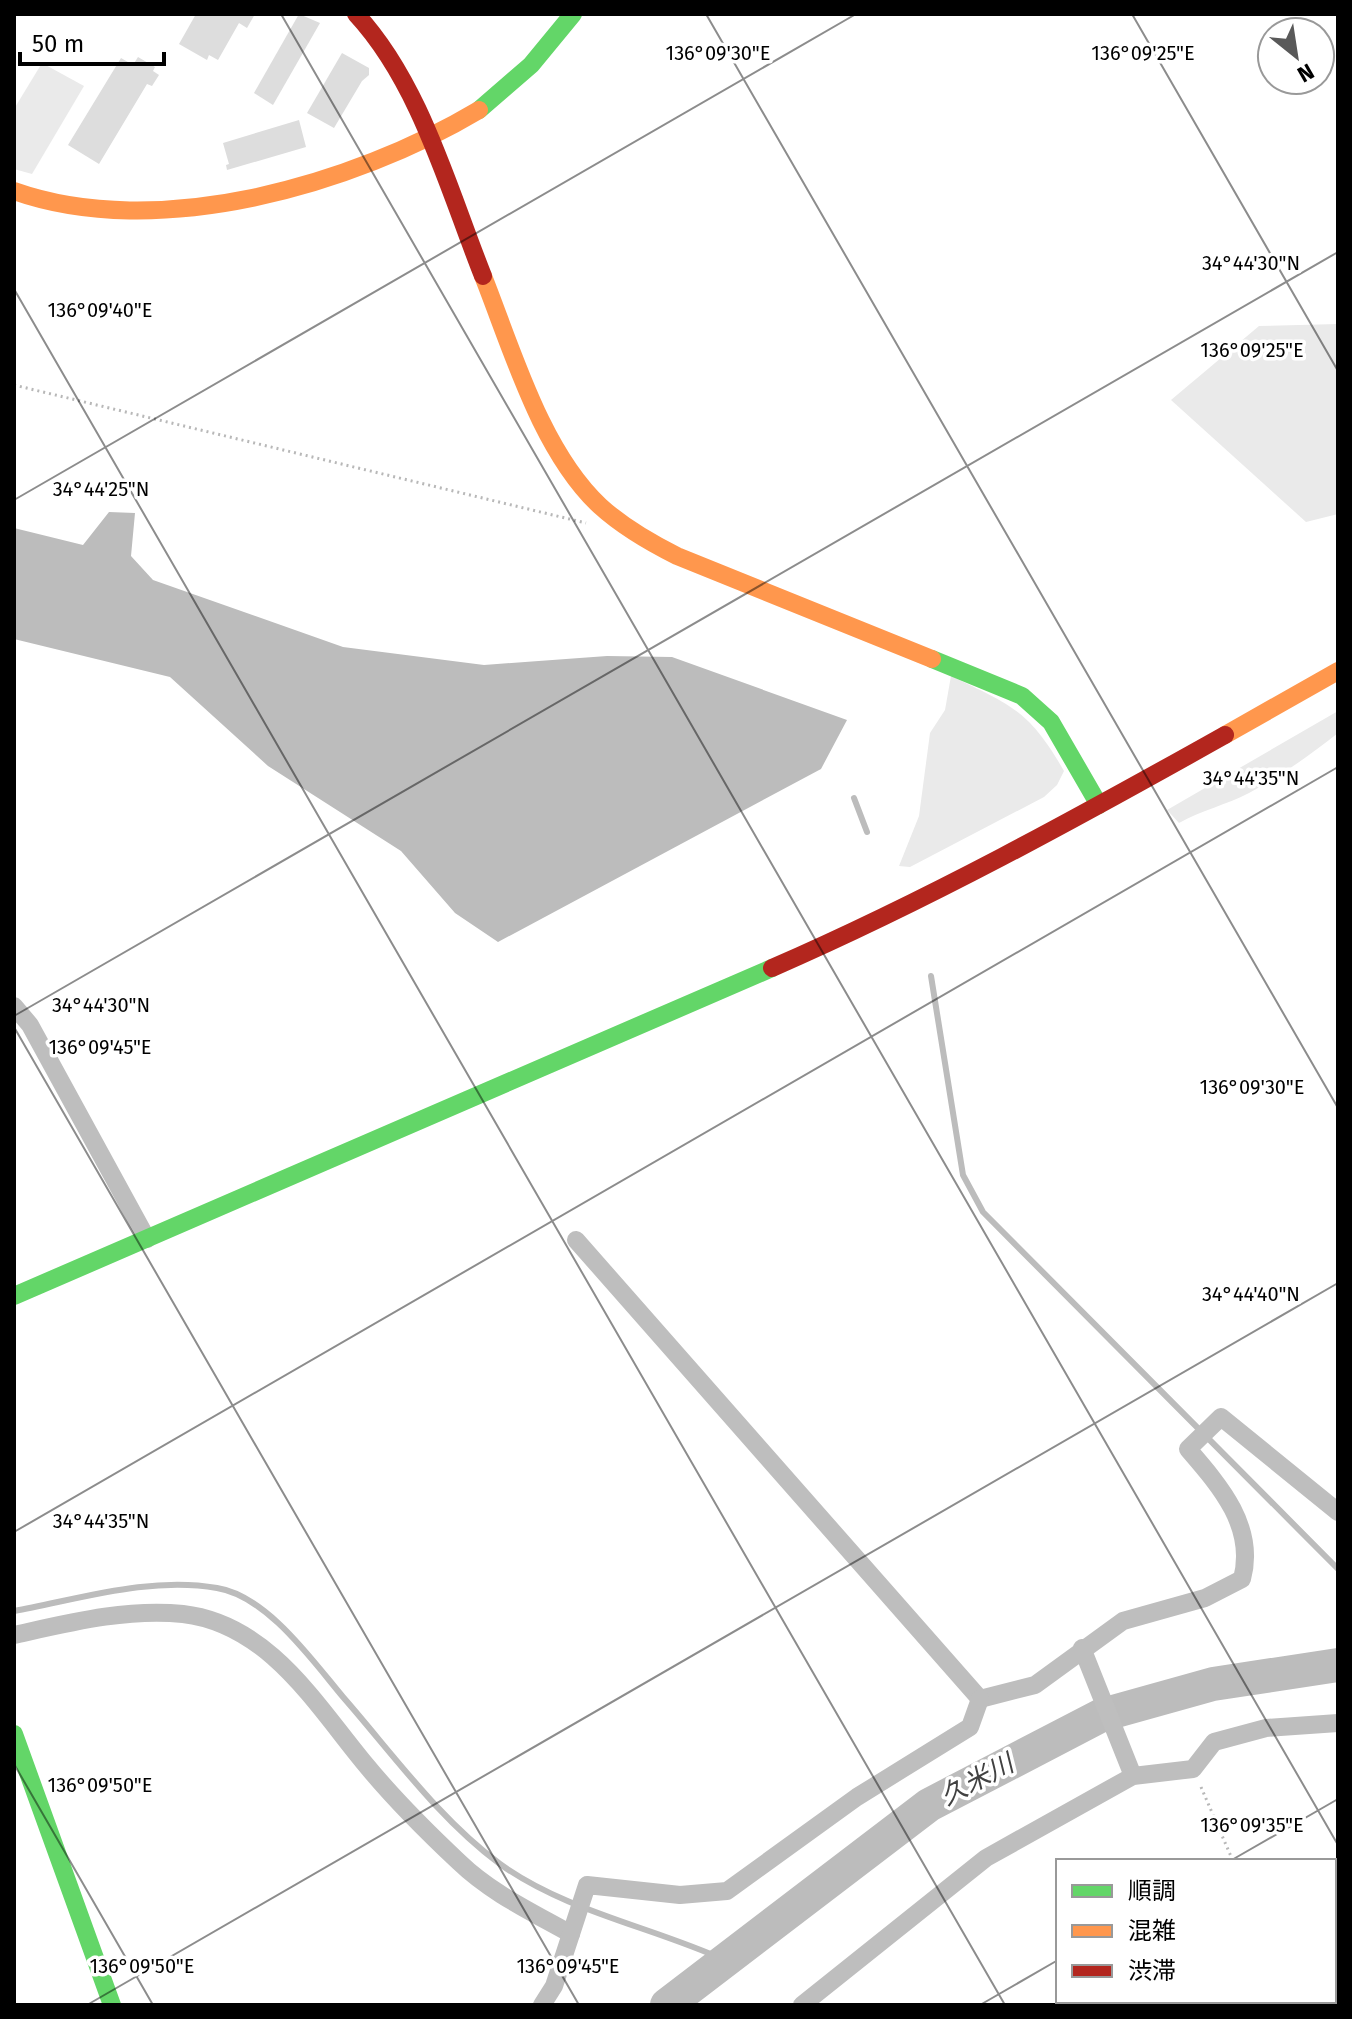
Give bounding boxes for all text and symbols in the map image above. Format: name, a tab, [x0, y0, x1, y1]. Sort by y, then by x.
scale bar	[20, 16, 164, 66]
north arrow	[1256, 16, 1336, 96]
text: 50 m	[32, 30, 84, 58]
text: 136°09'30"E	[665, 41, 771, 65]
text: 136°09'25"E	[1091, 41, 1195, 65]
text: N	[1293, 58, 1319, 88]
text: 34°44'30"N	[1202, 251, 1300, 275]
text: 136°09'40"E	[48, 298, 152, 322]
text: 136°09'25"E	[1200, 338, 1304, 362]
text: 34°44'25"N	[53, 477, 149, 501]
text: 34°44'35"N	[1203, 766, 1299, 790]
text: 34°44'30"N	[52, 993, 150, 1017]
text: 136°09'45"E	[48, 1035, 152, 1059]
text: 136°09'30"E	[1199, 1075, 1305, 1099]
text: 34°44'40"N	[1202, 1282, 1300, 1306]
text: 34°44'35"N	[53, 1509, 149, 1533]
water label: 久米川	[935, 1747, 1021, 1812]
text: 136°09'50"E	[47, 1773, 153, 1797]
text: 136°09'35"E	[1200, 1813, 1304, 1837]
legend	[1056, 1859, 1336, 2003]
text: 順調	[1128, 1877, 1176, 1905]
text: 混雑	[1128, 1917, 1176, 1945]
text: 136°09'50"E	[89, 1954, 195, 1978]
text: 136°09'45"E	[516, 1954, 620, 1978]
text: 渋滞	[1128, 1957, 1176, 1985]

